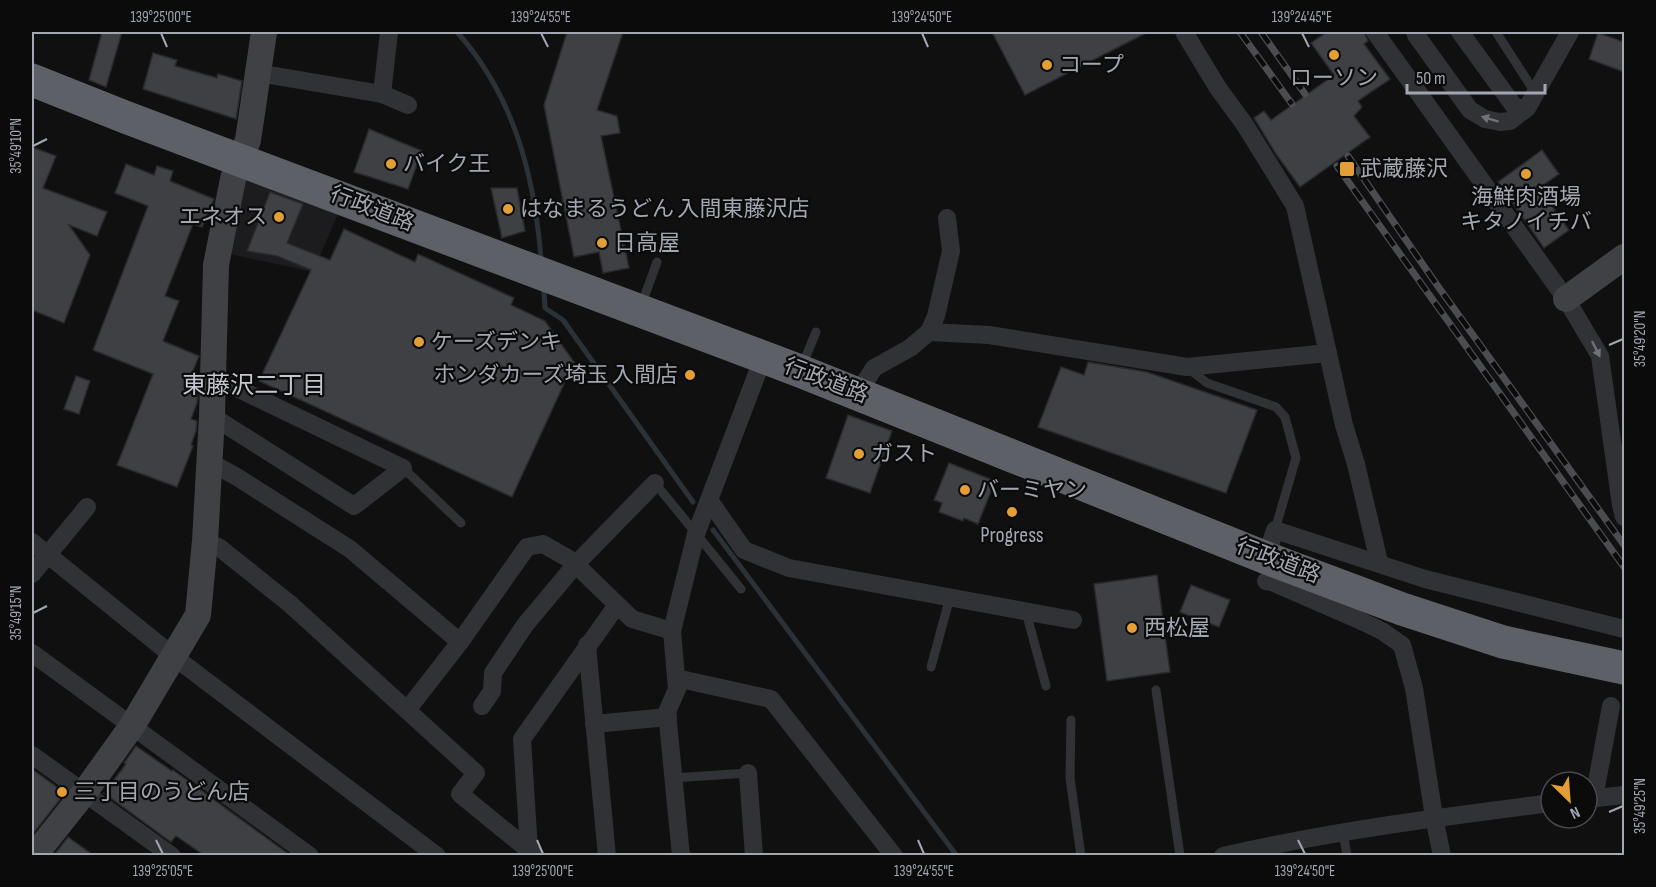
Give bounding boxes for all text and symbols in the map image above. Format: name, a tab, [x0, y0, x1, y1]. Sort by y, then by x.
text: 139°25'00"E	[130, 8, 192, 27]
text: 139°24'55"E	[511, 8, 571, 27]
text: 139°24'50"E	[892, 8, 952, 27]
text: 139°24'45"E	[1272, 8, 1332, 27]
marker: ローソン	[1327, 48, 1341, 62]
place label: コープ	[1059, 52, 1124, 79]
scale bar	[1407, 57, 1545, 95]
marker: コープ	[1040, 58, 1054, 72]
place label: ローソン	[1290, 65, 1378, 92]
text: 50 m	[1416, 68, 1446, 89]
one-way arrow	[1481, 114, 1499, 123]
text: 35°49'10"N	[7, 118, 26, 174]
place label: バイク王	[403, 151, 491, 178]
place label: 武蔵藤沢	[1360, 156, 1448, 183]
marker: バイク王	[384, 157, 398, 171]
marker: 武蔵藤沢	[1338, 160, 1356, 178]
marker: 海鮮肉酒場 キタノイチバ	[1519, 167, 1533, 181]
street label: 行政道路	[326, 181, 418, 237]
place label: 海鮮肉酒場 キタノイチバ	[1460, 184, 1592, 236]
place label: はなまるうどん 入間東藤沢店	[520, 196, 810, 223]
marker: はなまるうどん 入間東藤沢店	[501, 202, 515, 216]
place label: エネオス	[179, 204, 267, 231]
marker: エネオス	[272, 210, 286, 224]
place label: 日高屋	[614, 230, 680, 257]
marker: 日高屋	[595, 236, 609, 250]
text: 35°49'20"N	[1631, 311, 1650, 367]
place label: ケーズデンキ	[431, 329, 562, 356]
marker: ケーズデンキ	[412, 335, 426, 349]
one-way arrow	[1591, 340, 1601, 357]
street label: 行政道路	[780, 353, 872, 409]
place label: ホンダカーズ埼玉 入間店	[434, 362, 678, 389]
marker: ホンダカーズ埼玉 入間店	[683, 368, 697, 382]
district label: 東藤沢二丁目	[182, 371, 326, 400]
place label: ガスト	[871, 441, 937, 468]
marker: ガスト	[852, 447, 866, 461]
place label: バーミヤン	[977, 477, 1087, 504]
marker: バーミヤン	[958, 483, 972, 497]
marker: Progress	[1005, 505, 1019, 519]
place label: Progress	[980, 522, 1044, 549]
street label: 行政道路	[1232, 533, 1324, 589]
text: 35°49'15"N	[7, 585, 26, 641]
place label: 西松屋	[1144, 615, 1210, 642]
marker: 西松屋	[1125, 621, 1139, 635]
north arrow	[1539, 770, 1599, 830]
text: 35°49'25"N	[1631, 778, 1650, 834]
place label: 三丁目のうどん店	[74, 779, 250, 806]
marker: 三丁目のうどん店	[55, 785, 69, 799]
text: N	[1567, 802, 1583, 823]
text: 139°25'05"E	[133, 862, 193, 881]
text: 139°25'00"E	[512, 862, 574, 881]
text: 139°24'55"E	[894, 862, 954, 881]
text: 139°24'50"E	[1275, 862, 1335, 881]

